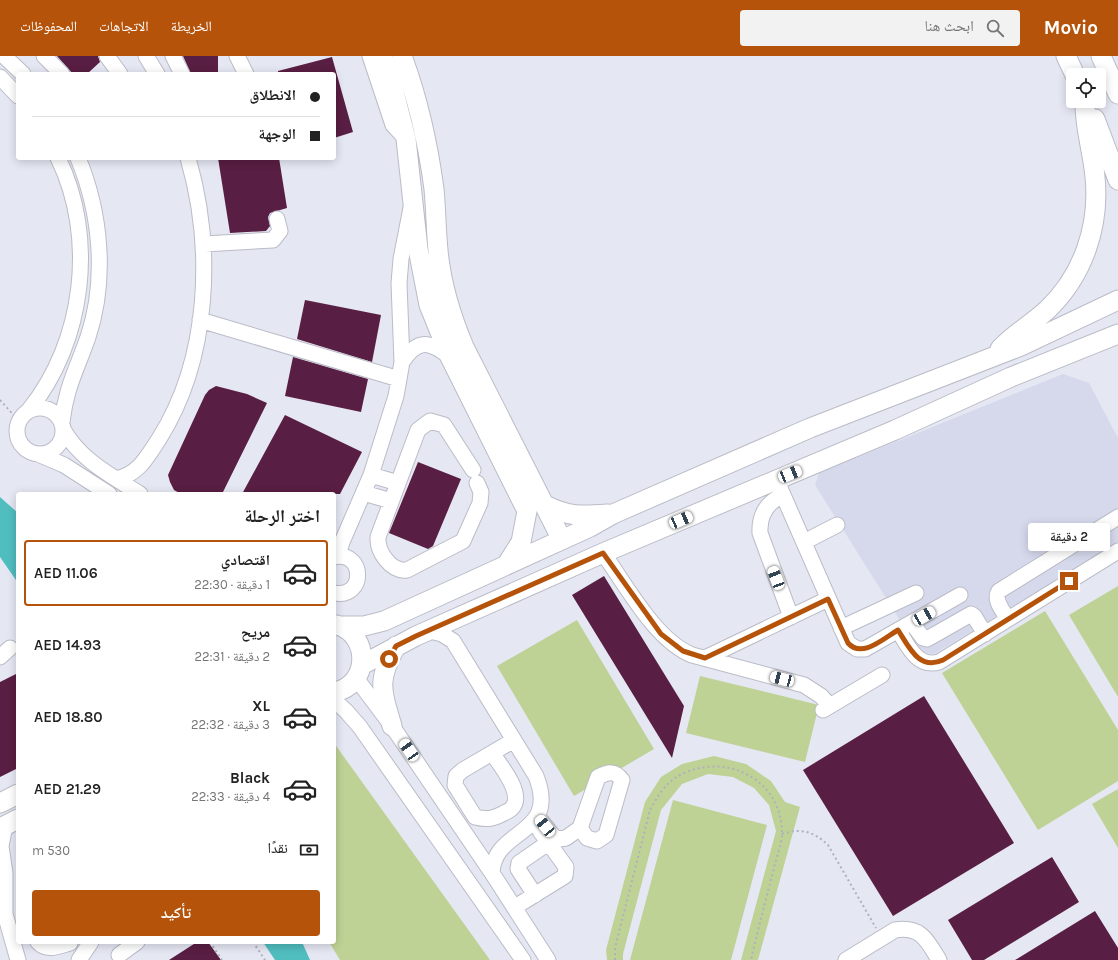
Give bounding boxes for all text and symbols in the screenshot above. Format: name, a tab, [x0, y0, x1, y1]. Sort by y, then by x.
search box	[740, 10, 1020, 46]
text: ابحث هنا	[924, 17, 974, 35]
icon: search	[984, 17, 1006, 39]
text: Movio	[1044, 17, 1098, 39]
text: المحفوظات	[20, 18, 77, 35]
text: الاتجاهات	[99, 18, 149, 35]
text: الخريطة	[171, 18, 212, 35]
map controls	[1066, 68, 1106, 108]
button: locate	[1066, 68, 1106, 108]
text: الانطلاق	[250, 86, 296, 104]
text: الوجهة	[258, 125, 296, 143]
car	[777, 464, 803, 484]
text: اختر الرحلة	[244, 505, 320, 527]
car	[668, 510, 694, 530]
callout: 2 دقيقة	[1028, 523, 1110, 551]
text: 2 دقيقة	[1050, 529, 1088, 544]
text: اقتصادي	[221, 551, 270, 569]
icon: car	[282, 555, 318, 591]
text: AED 11.06	[34, 564, 98, 582]
car	[766, 565, 786, 591]
route end	[1060, 572, 1078, 590]
text: 1 دقيقة · 22:30	[194, 577, 270, 592]
car	[911, 605, 937, 627]
text: مريح	[241, 623, 270, 641]
icon: car	[282, 627, 318, 663]
text: AED 14.93	[34, 636, 101, 654]
text: 2 دقيقة · 22:31	[194, 649, 270, 664]
route start	[380, 650, 398, 668]
car	[769, 670, 795, 688]
text: XL	[252, 697, 270, 715]
icon: car	[282, 699, 318, 735]
text: AED 18.80	[34, 708, 103, 726]
text: 3 دقيقة · 22:32	[191, 717, 270, 732]
car	[397, 737, 421, 763]
text: Black	[230, 769, 270, 787]
icon: car	[282, 771, 318, 807]
text: AED 21.29	[34, 780, 101, 798]
text: 4 دقيقة · 22:33	[191, 789, 270, 804]
car	[533, 813, 557, 839]
text: نقدًا	[267, 839, 288, 857]
icon: cash	[298, 839, 320, 861]
text: 530 m	[32, 843, 70, 858]
button: تأكيد	[32, 890, 320, 936]

